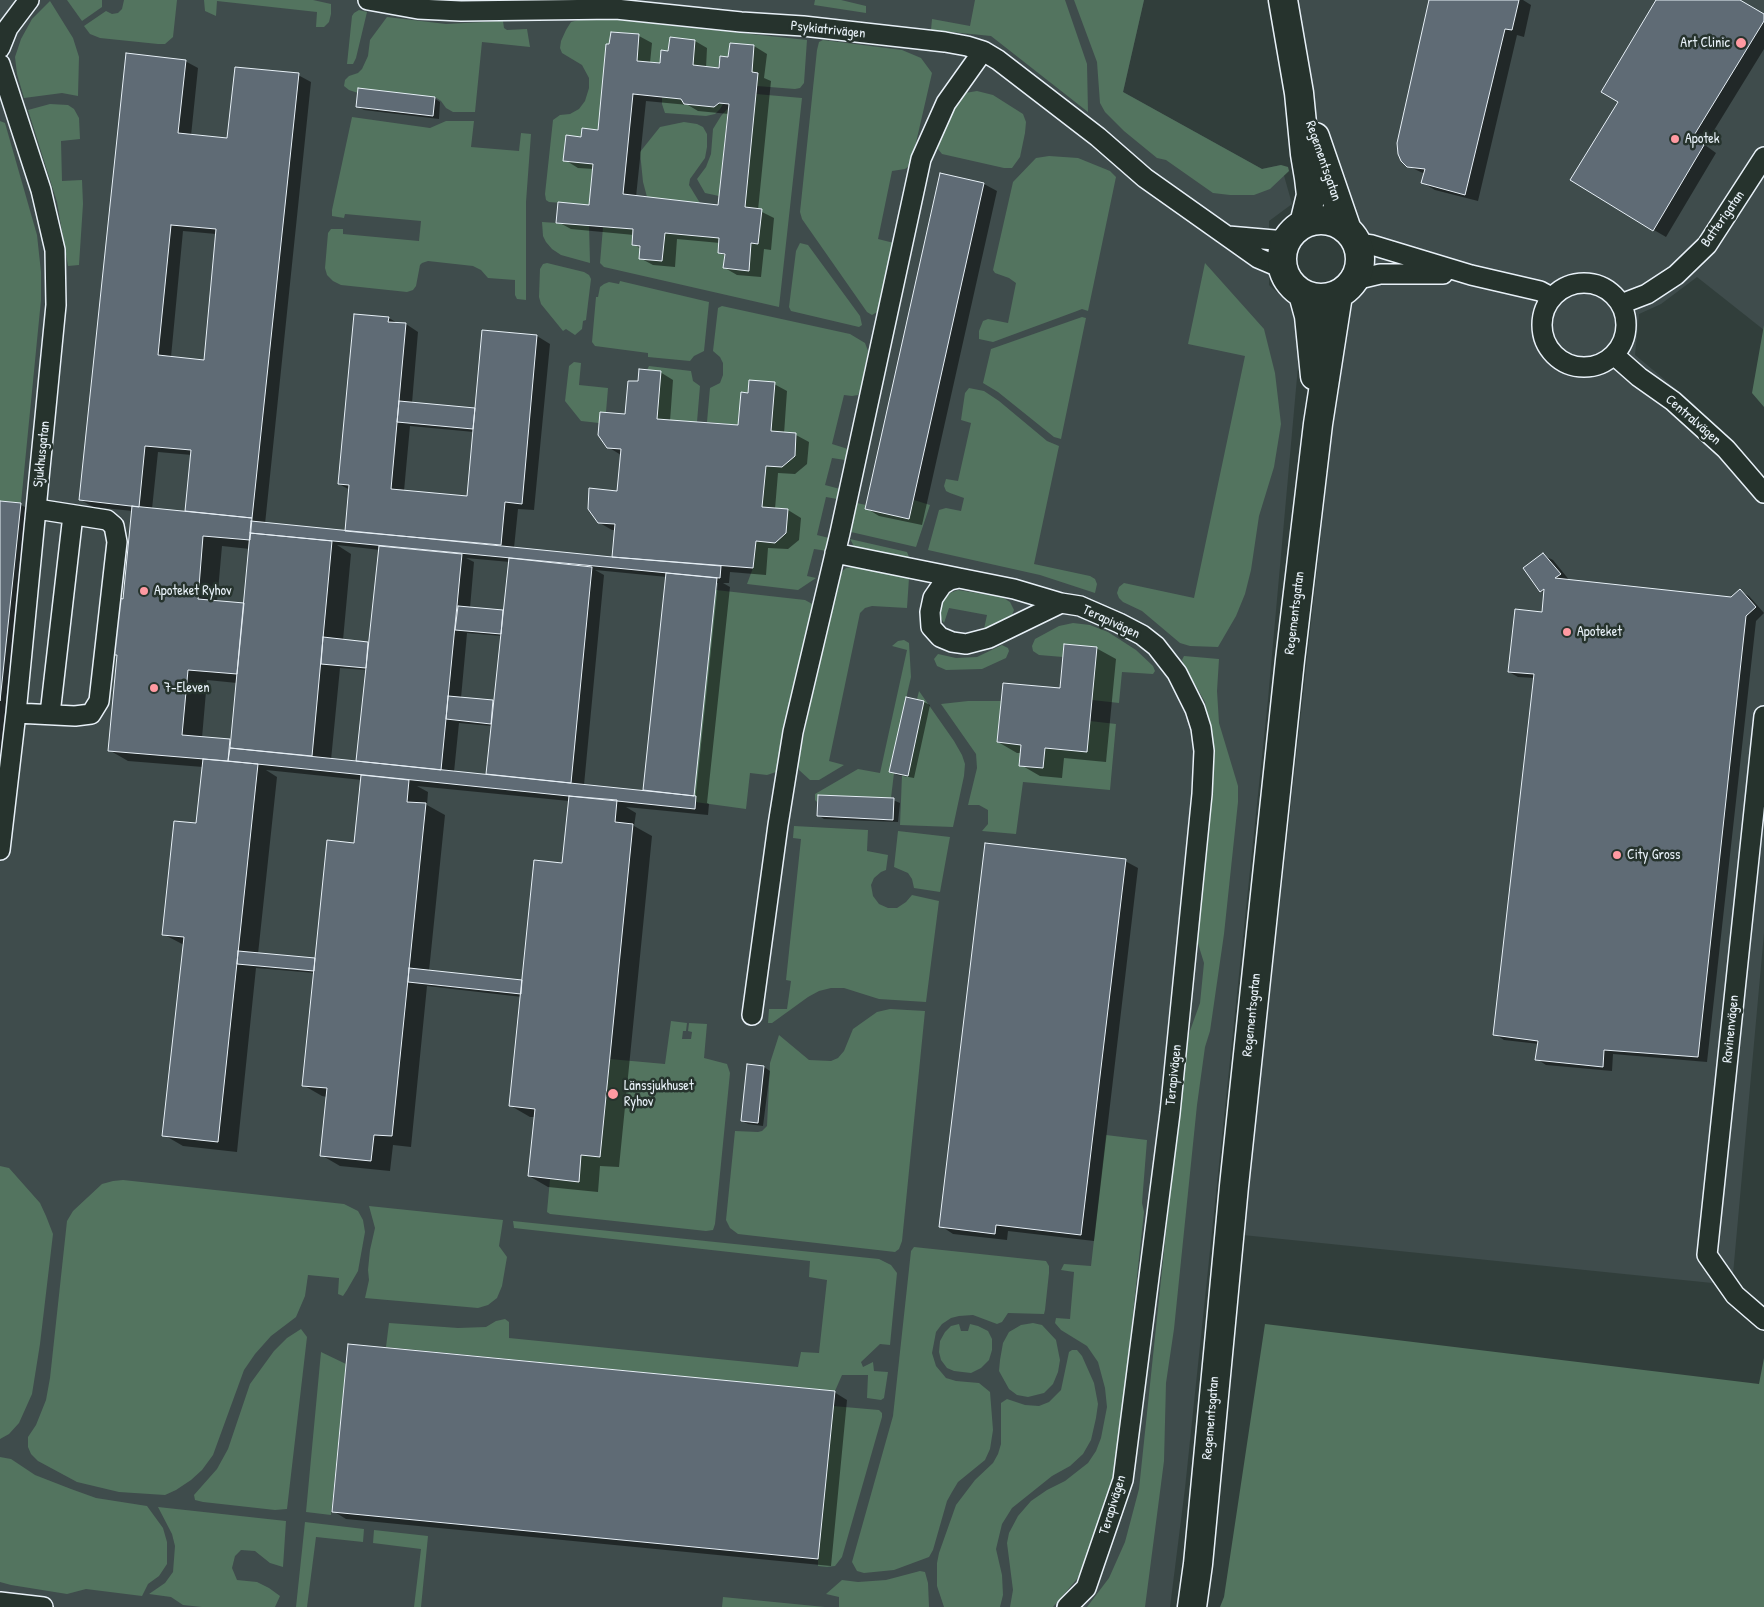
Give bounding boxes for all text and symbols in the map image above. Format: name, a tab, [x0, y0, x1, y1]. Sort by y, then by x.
street label: Psykiatrivägen	[790, 18, 866, 42]
place label: Art Clinic	[1680, 35, 1730, 51]
marker: Art Clinic	[1734, 36, 1748, 50]
street label: Regementsgatan	[1301, 119, 1345, 203]
place label: Apotek	[1685, 131, 1720, 147]
marker: Apotek	[1669, 133, 1681, 145]
street label: Batterigatan	[1698, 188, 1748, 250]
street label: Centralvägen	[1662, 391, 1724, 449]
street label: Sjukhusgatan	[30, 420, 54, 488]
street label: Regementsgatan	[1282, 570, 1308, 656]
place label: Apoteket Ryhov	[154, 583, 232, 599]
marker: Apoteket Ryhov	[138, 585, 150, 597]
street label: Terapivägen	[1080, 601, 1142, 643]
place label: Apoteket	[1577, 624, 1622, 640]
marker: Apoteket	[1561, 626, 1573, 638]
place label: 7-Eleven	[164, 680, 210, 696]
marker: 7-Eleven	[148, 682, 160, 694]
place label: City Gross	[1627, 847, 1680, 863]
marker: City Gross	[1611, 849, 1623, 861]
street label: Regementsgatan	[1239, 972, 1265, 1058]
street label: Ravinenvägen	[1719, 994, 1743, 1064]
street label: Terapivägen	[1162, 1044, 1186, 1106]
place label: Länssjukhuset Ryhov	[624, 1078, 694, 1110]
marker: Länssjukhuset Ryhov	[606, 1087, 620, 1101]
street label: Regementsgatan	[1199, 1376, 1223, 1460]
street label: Terapivägen	[1096, 1473, 1130, 1537]

